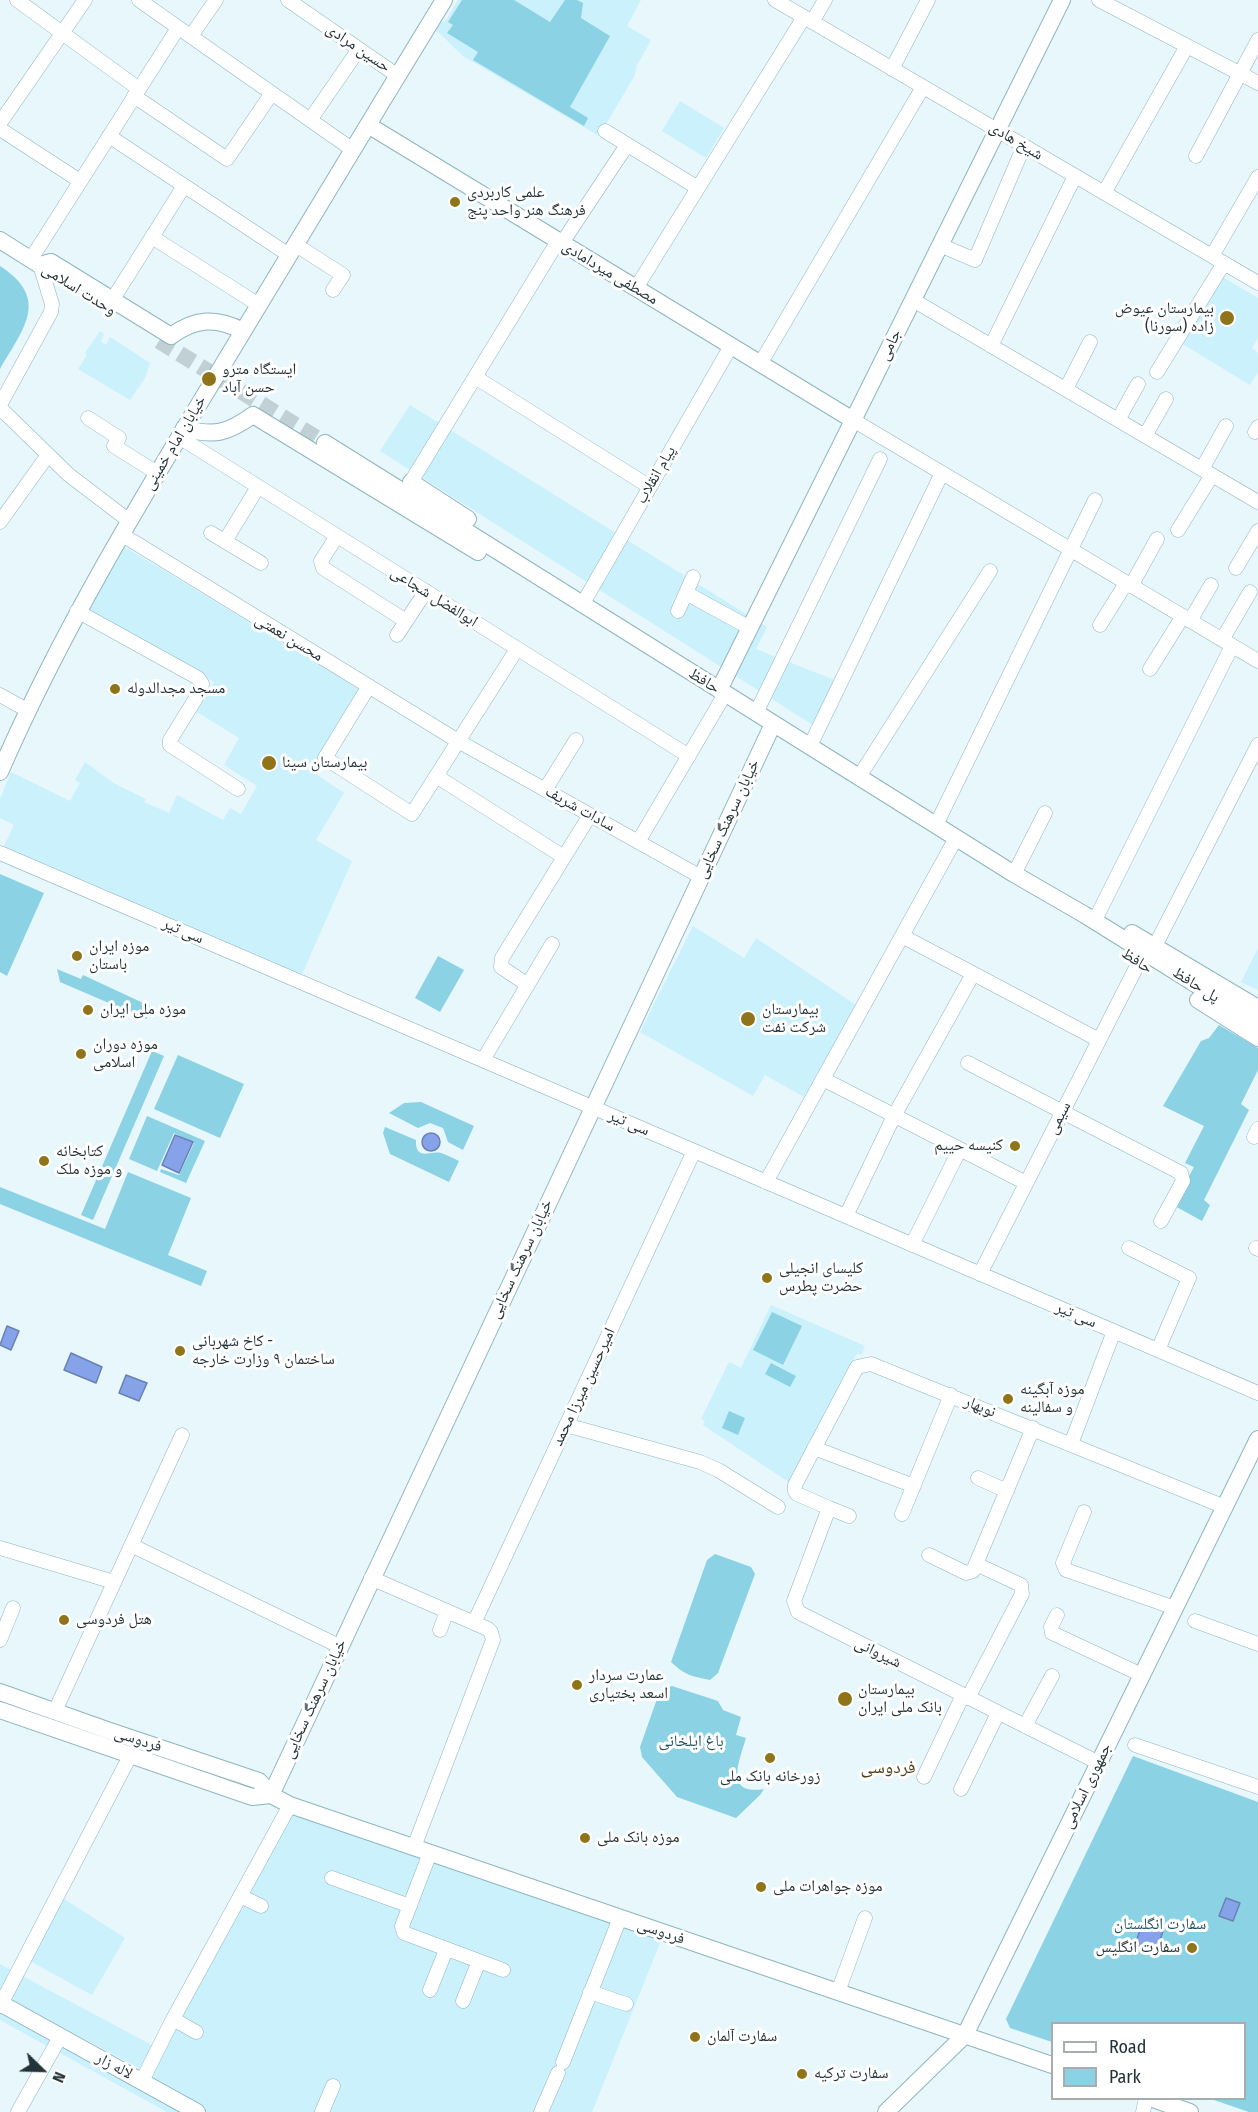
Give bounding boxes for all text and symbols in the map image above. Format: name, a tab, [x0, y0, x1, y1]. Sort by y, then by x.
street label: حسین مرادی	[322, 19, 394, 77]
street label: شیخ هادی	[986, 117, 1046, 165]
place label: علمی کاربردی فرهنگ هنر واحد پنج	[467, 183, 586, 221]
marker: علمی کاربردی فرهنگ هنر واحد پنج	[448, 195, 462, 209]
street label: مصطفی میردامادی	[559, 237, 661, 309]
street label: وحدت اسلامی	[38, 260, 120, 320]
place label: بیمارستان عیوض زاده (سورنا)	[1115, 299, 1214, 337]
marker: بیمارستان عیوض زاده (سورنا)	[1218, 309, 1236, 327]
street label: جامی	[874, 326, 906, 364]
place label: ایستگاه مترو حسن آباد	[222, 360, 296, 398]
marker: ایستگاه مترو حسن آباد	[200, 370, 218, 388]
street label: خیابان امام خمینی	[139, 392, 211, 494]
street label: پیام انقلاب	[632, 443, 680, 507]
street label: ابوالفضل شجاعی	[387, 563, 481, 631]
street label: محسن نعمتی	[251, 610, 327, 666]
street label: حافظ	[685, 664, 723, 698]
place label: مسجد مجدالدوله	[127, 679, 225, 699]
marker: مسجد مجدالدوله	[108, 682, 122, 696]
place label: بیمارستان سینا	[282, 753, 367, 773]
marker: بیمارستان سینا	[260, 754, 278, 772]
street label: خیابان سرهنگ سخایی	[692, 756, 764, 882]
street label: سادات شریف	[542, 782, 618, 836]
street label: سی تیر	[159, 914, 207, 948]
place label: موزه ایران باستان	[89, 937, 149, 975]
street label: حافظ	[1118, 944, 1156, 978]
marker: موزه ایران باستان	[70, 949, 84, 963]
street label: پل حافظ	[1169, 963, 1223, 1007]
place label: موزه ملی ایران	[100, 1000, 186, 1020]
place label: بیمارستان شرکت نفت	[762, 1000, 826, 1038]
marker: موزه ملی ایران	[81, 1003, 95, 1017]
marker: بیمارستان شرکت نفت	[739, 1010, 757, 1028]
place label: موزه دوران اسلامی	[93, 1035, 158, 1073]
marker: موزه دوران اسلامی	[74, 1047, 88, 1061]
street label: سیمی	[1043, 1099, 1075, 1137]
street label: سی تیر	[605, 1106, 653, 1140]
place label: کنیسه حییم	[934, 1136, 1003, 1156]
marker: کنیسه حییم	[1008, 1139, 1022, 1153]
place label: کتابخانه و موزه ملک	[56, 1142, 122, 1180]
marker: کتابخانه و موزه ملک	[37, 1154, 51, 1168]
street label: خیابان سرهنگ سخایی	[485, 1196, 557, 1322]
place label: کلیسای انجیلی حضرت پطرس	[779, 1259, 863, 1297]
marker: کلیسای انجیلی حضرت پطرس	[760, 1271, 774, 1285]
street label: سی تیر	[1052, 1298, 1100, 1332]
street label: امیرحسین میرزا محمد	[548, 1325, 620, 1449]
place label: کاخ شهربانی - ساختمان ۹ وزارت خارجه	[192, 1332, 335, 1370]
marker: کاخ شهربانی - ساختمان ۹ وزارت خارجه	[173, 1344, 187, 1358]
place label: موزه آبگینه و سفالینه	[1020, 1380, 1084, 1418]
street label: نوبهار	[961, 1392, 999, 1422]
marker: موزه آبگینه و سفالینه	[1001, 1392, 1015, 1406]
place label: هتل فردوسی	[76, 1610, 152, 1630]
marker: هتل فردوسی	[57, 1613, 71, 1627]
street label: شیروانی	[852, 1634, 904, 1672]
street label: خیابان سرهنگ سخایی	[279, 1636, 351, 1762]
place label: عمارت سردار اسعد بختیاری	[589, 1666, 668, 1704]
marker: عمارت سردار اسعد بختیاری	[570, 1678, 584, 1692]
place label: بیمارستان بانک ملی ایران	[858, 1680, 942, 1718]
marker: بیمارستان بانک ملی ایران	[836, 1690, 854, 1708]
street label: فردوسی	[112, 1723, 164, 1757]
park label: باغ ایلخانی	[658, 1732, 724, 1752]
street label: جمهوری اسلامی	[1058, 1740, 1116, 1832]
marker: زورخانه بانک ملی	[763, 1751, 777, 1765]
district label: فردوسی	[861, 1757, 915, 1779]
place label: زورخانه بانک ملی	[720, 1767, 820, 1787]
place label: موزه بانک ملی	[597, 1828, 679, 1848]
marker: موزه بانک ملی	[578, 1831, 592, 1845]
place label: موزه جواهرات ملی	[773, 1877, 882, 1897]
marker: موزه جواهرات ملی	[754, 1880, 768, 1894]
street label: فردوسی	[635, 1915, 687, 1949]
park label: سفارت انگلستان	[1114, 1915, 1206, 1935]
place label: سفارت انگلیس	[1095, 1938, 1180, 1958]
marker: سفارت انگلیس	[1185, 1941, 1199, 1955]
legend	[1051, 2022, 1246, 2100]
place label: سفارت آلمان	[707, 2027, 777, 2047]
marker: سفارت آلمان	[688, 2030, 702, 2044]
text: Road	[1109, 2036, 1146, 2058]
north arrow	[12, 2040, 72, 2100]
street label: لاله زار	[92, 2048, 136, 2084]
place label: سفارت ترکیه	[814, 2064, 889, 2084]
text: Park	[1109, 2066, 1141, 2088]
marker: سفارت ترکیه	[795, 2067, 809, 2081]
text: N	[48, 2069, 70, 2085]

